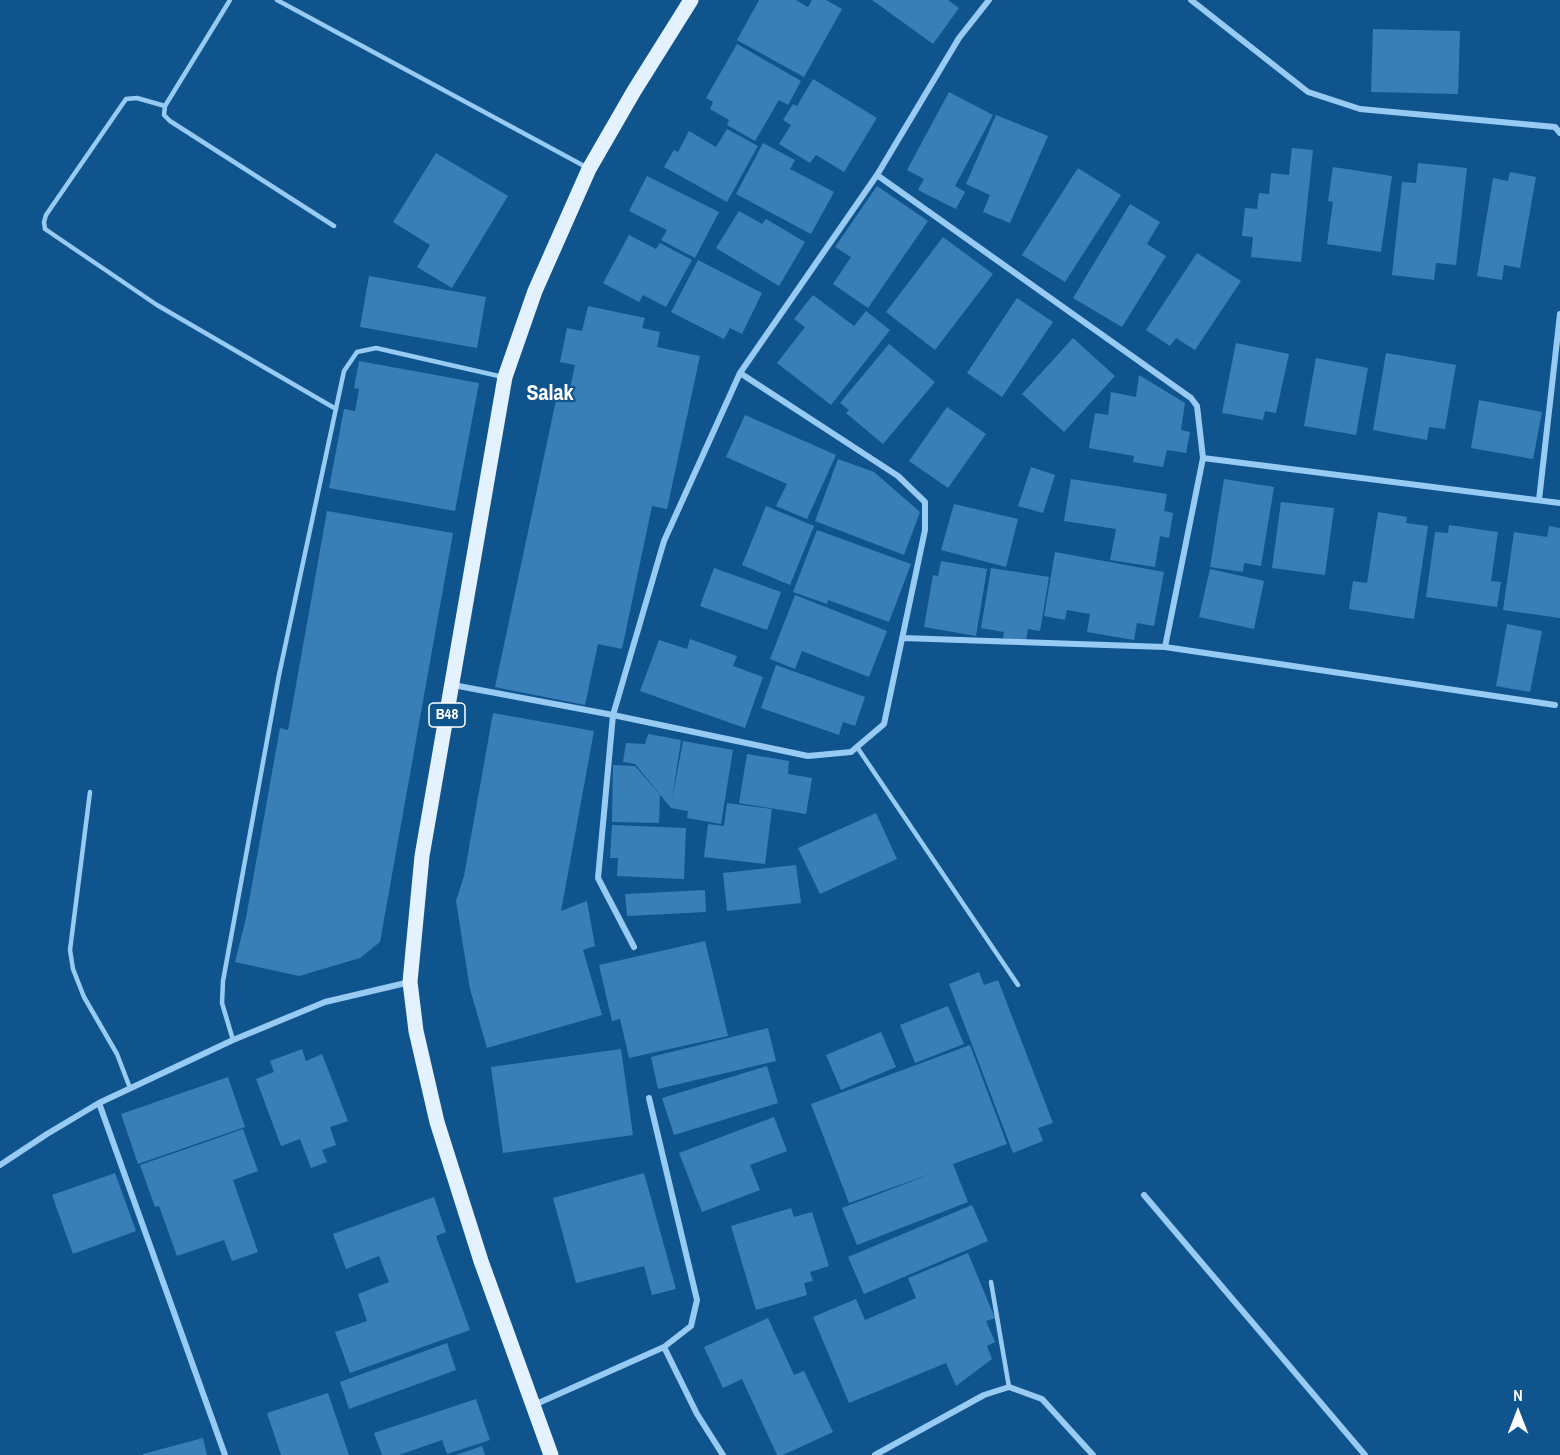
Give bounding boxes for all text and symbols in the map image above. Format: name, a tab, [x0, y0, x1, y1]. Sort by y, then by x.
district label: Salak	[526, 381, 574, 407]
road number: B48	[429, 703, 465, 727]
north arrow	[1488, 1383, 1548, 1443]
text: N	[1513, 1384, 1523, 1406]

